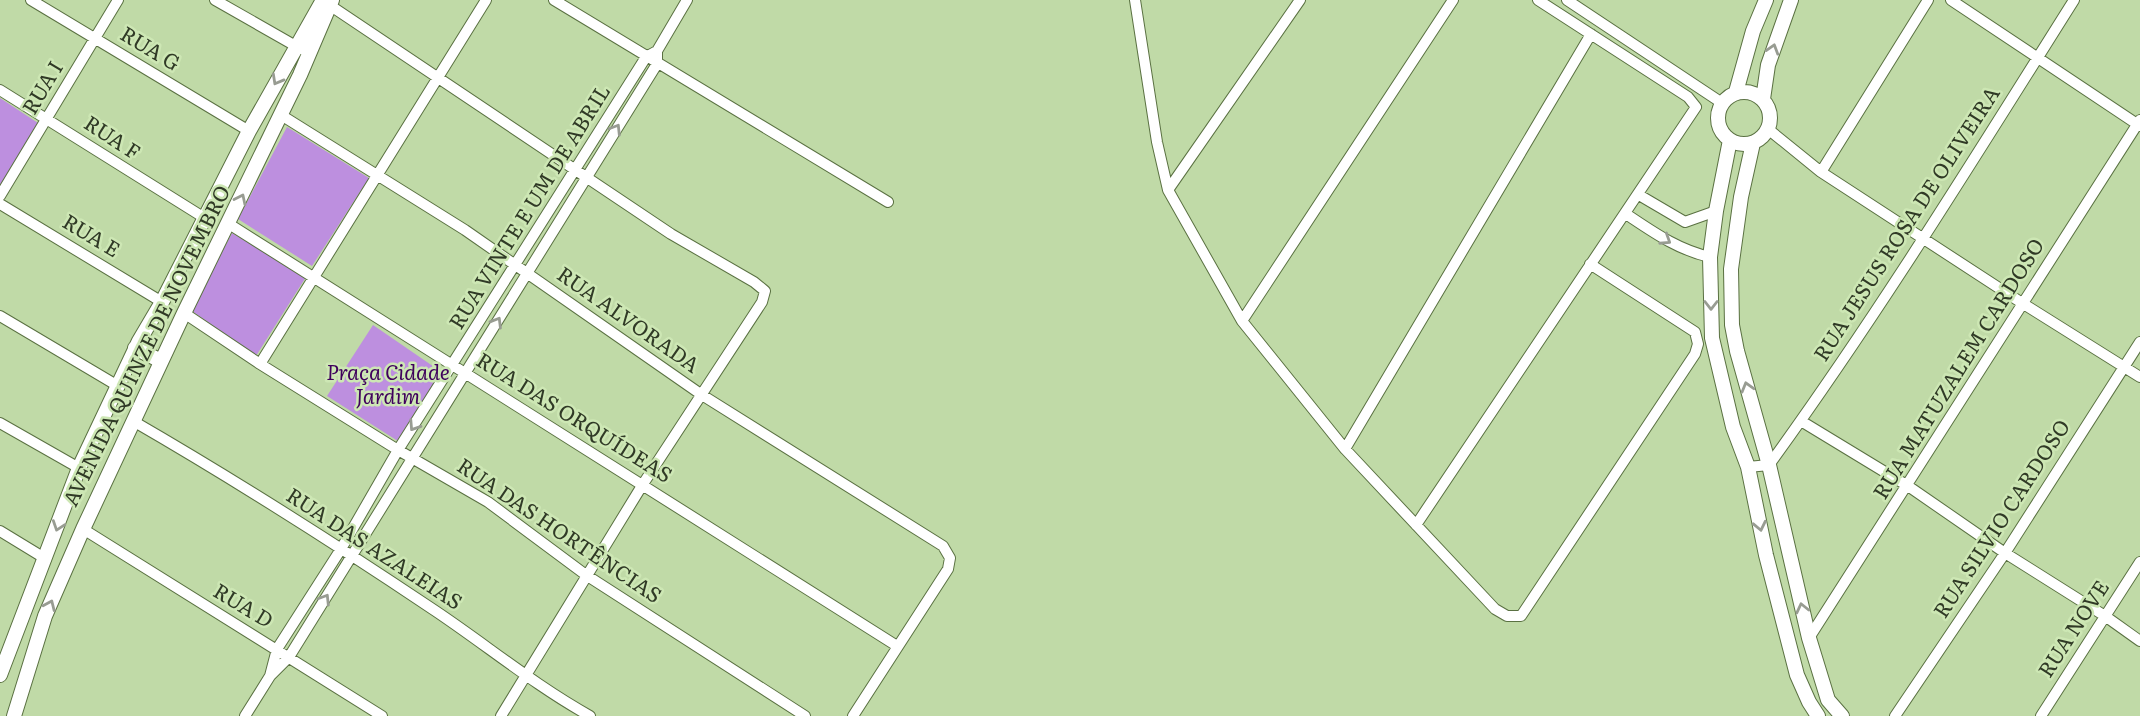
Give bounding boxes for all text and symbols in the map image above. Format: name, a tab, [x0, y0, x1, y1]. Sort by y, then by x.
street label: RUA G	[116, 17, 187, 77]
one-way arrow	[1764, 43, 1779, 55]
street label: RUA I	[13, 54, 69, 119]
one-way arrow	[272, 73, 285, 86]
street label: RUA VINTE E UM DE ABRIL	[440, 77, 616, 334]
street label: RUA JESUS ROSA DE OLIVEIRA	[1804, 79, 2006, 366]
street label: RUA F	[79, 106, 148, 166]
one-way arrow	[608, 123, 621, 136]
street label: AVENIDA QUINZE DE NOVEMBRO	[53, 179, 236, 511]
one-way arrow	[232, 194, 246, 206]
street label: RUA E	[58, 204, 127, 263]
street label: RUA MATUZALEM CARDOSO	[1864, 231, 2050, 504]
one-way arrow	[1658, 232, 1671, 244]
street label: RUA ALVORADA	[552, 257, 707, 379]
one-way arrow	[1703, 300, 1719, 310]
one-way arrow	[488, 317, 501, 330]
street label: RUA DAS ORQUÍDEAS	[471, 343, 679, 489]
park label: Praça Cidade Jardim	[326, 355, 450, 410]
one-way arrow	[1741, 381, 1755, 393]
street label: RUA SILVIO CARDOSO	[1924, 412, 2076, 623]
one-way arrow	[410, 418, 423, 431]
street label: RUA DAS HORTÊNCIAS	[452, 449, 669, 609]
street label: RUA DAS AZALEIAS	[281, 478, 469, 616]
one-way arrow	[52, 519, 66, 531]
one-way arrow	[1752, 520, 1767, 532]
street label: RUA NOVE	[2029, 573, 2115, 682]
street label: RUA D	[208, 574, 280, 634]
one-way arrow	[316, 593, 329, 606]
one-way arrow	[42, 599, 56, 612]
one-way arrow	[1796, 602, 1810, 614]

